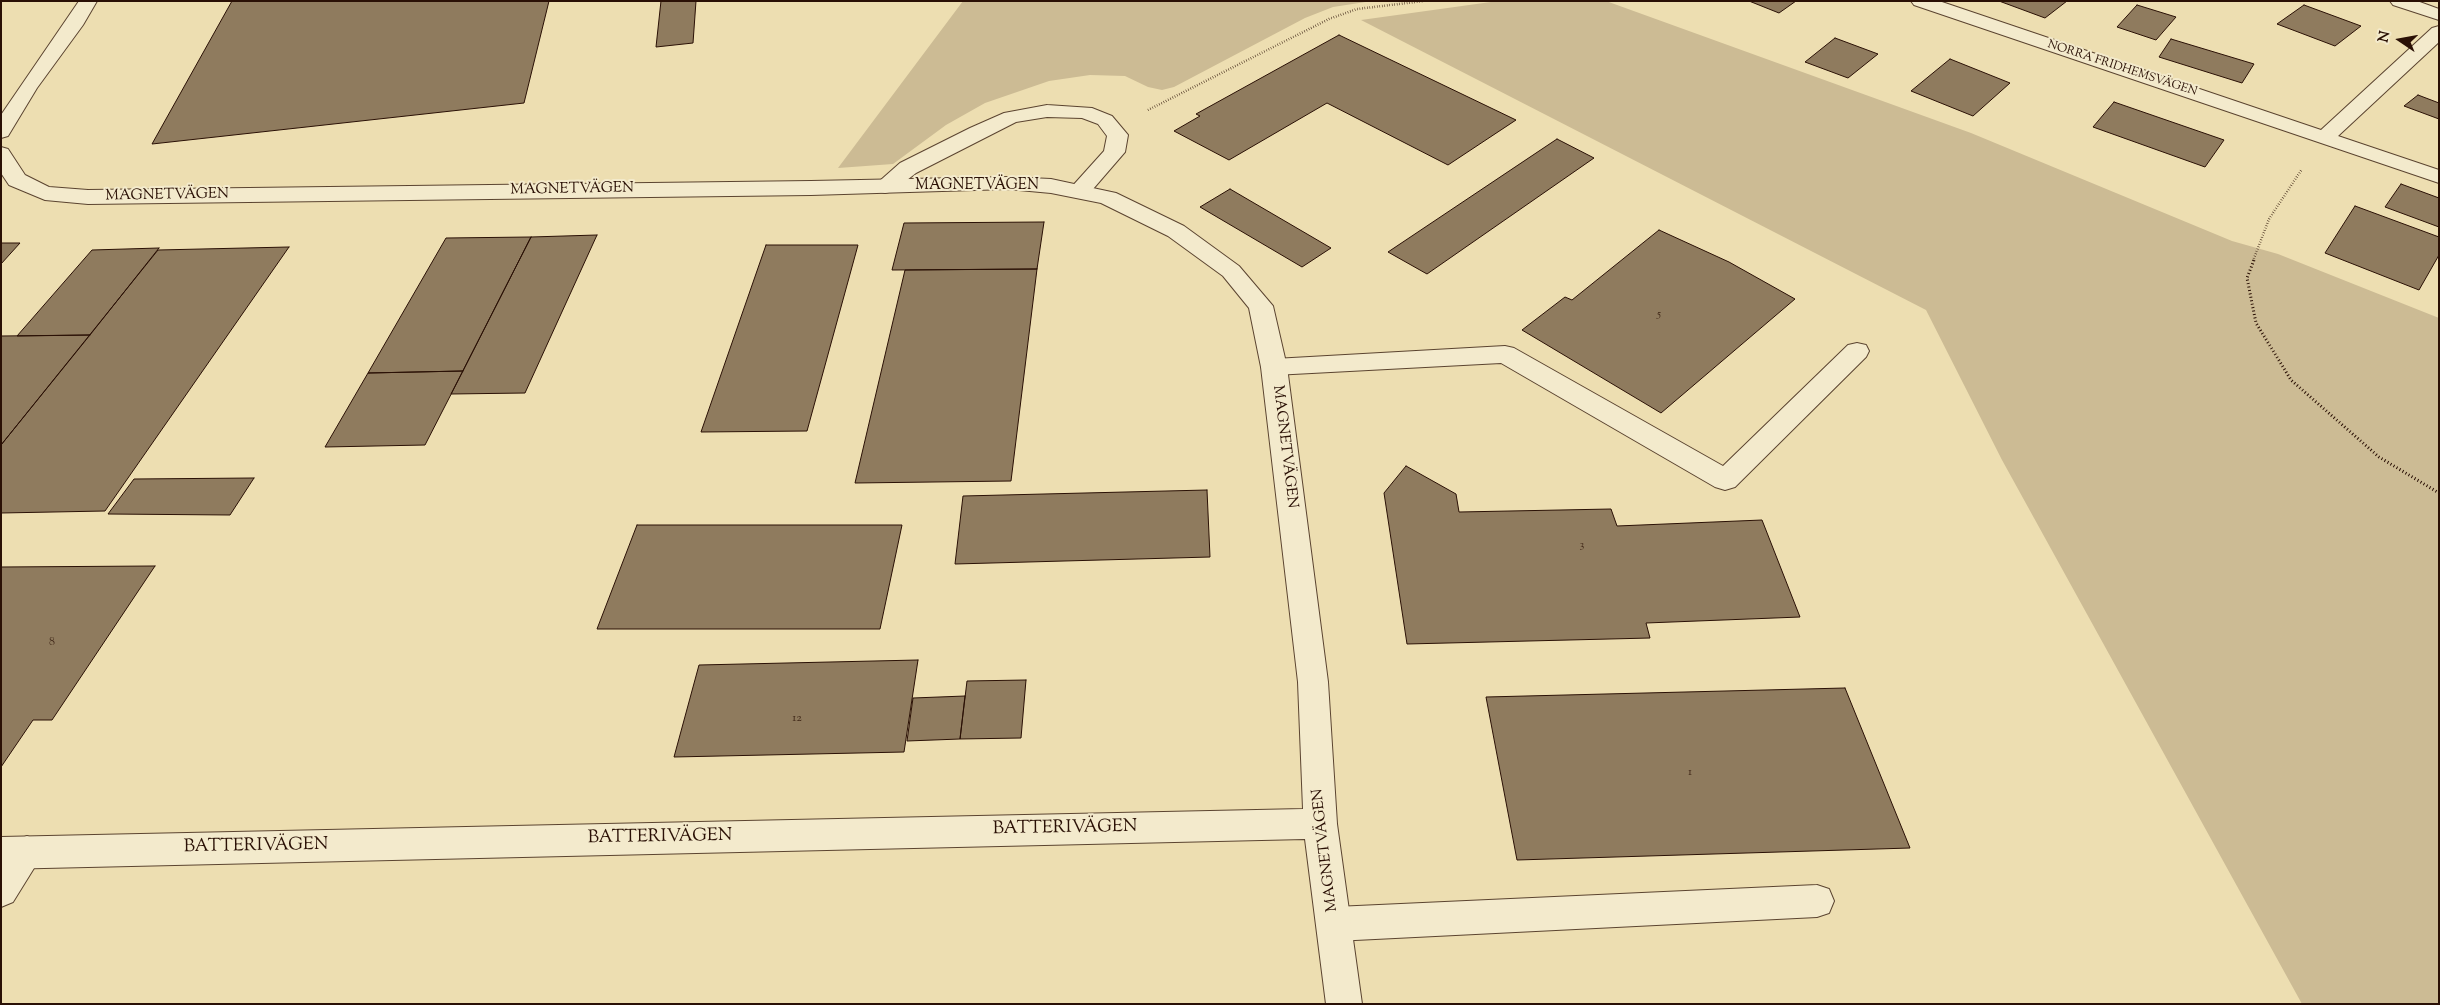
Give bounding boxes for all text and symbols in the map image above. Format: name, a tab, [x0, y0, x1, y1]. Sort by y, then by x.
north arrow	[2375, 15, 2425, 65]
text: N	[2374, 29, 2396, 44]
street label: NORRA FRIDHEMSVÄGEN	[2045, 38, 2199, 100]
street label: MAGNETVÄGEN	[915, 177, 1039, 195]
street label: MAGNETVÄGEN	[510, 180, 634, 200]
street label: MAGNETVÄGEN	[105, 186, 229, 206]
house number: 5	[1657, 308, 1661, 322]
street label: MAGNETVÄGEN	[1268, 384, 1300, 510]
house number: 3	[1580, 539, 1584, 553]
house number: 8	[49, 636, 55, 650]
house number: 12	[792, 712, 802, 726]
house number: 1	[1688, 766, 1692, 780]
street label: MAGNETVÄGEN	[1310, 787, 1342, 913]
street label: BATTERIVÄGEN	[993, 817, 1137, 841]
street label: BATTERIVÄGEN	[588, 826, 732, 850]
street label: BATTERIVÄGEN	[184, 835, 328, 859]

